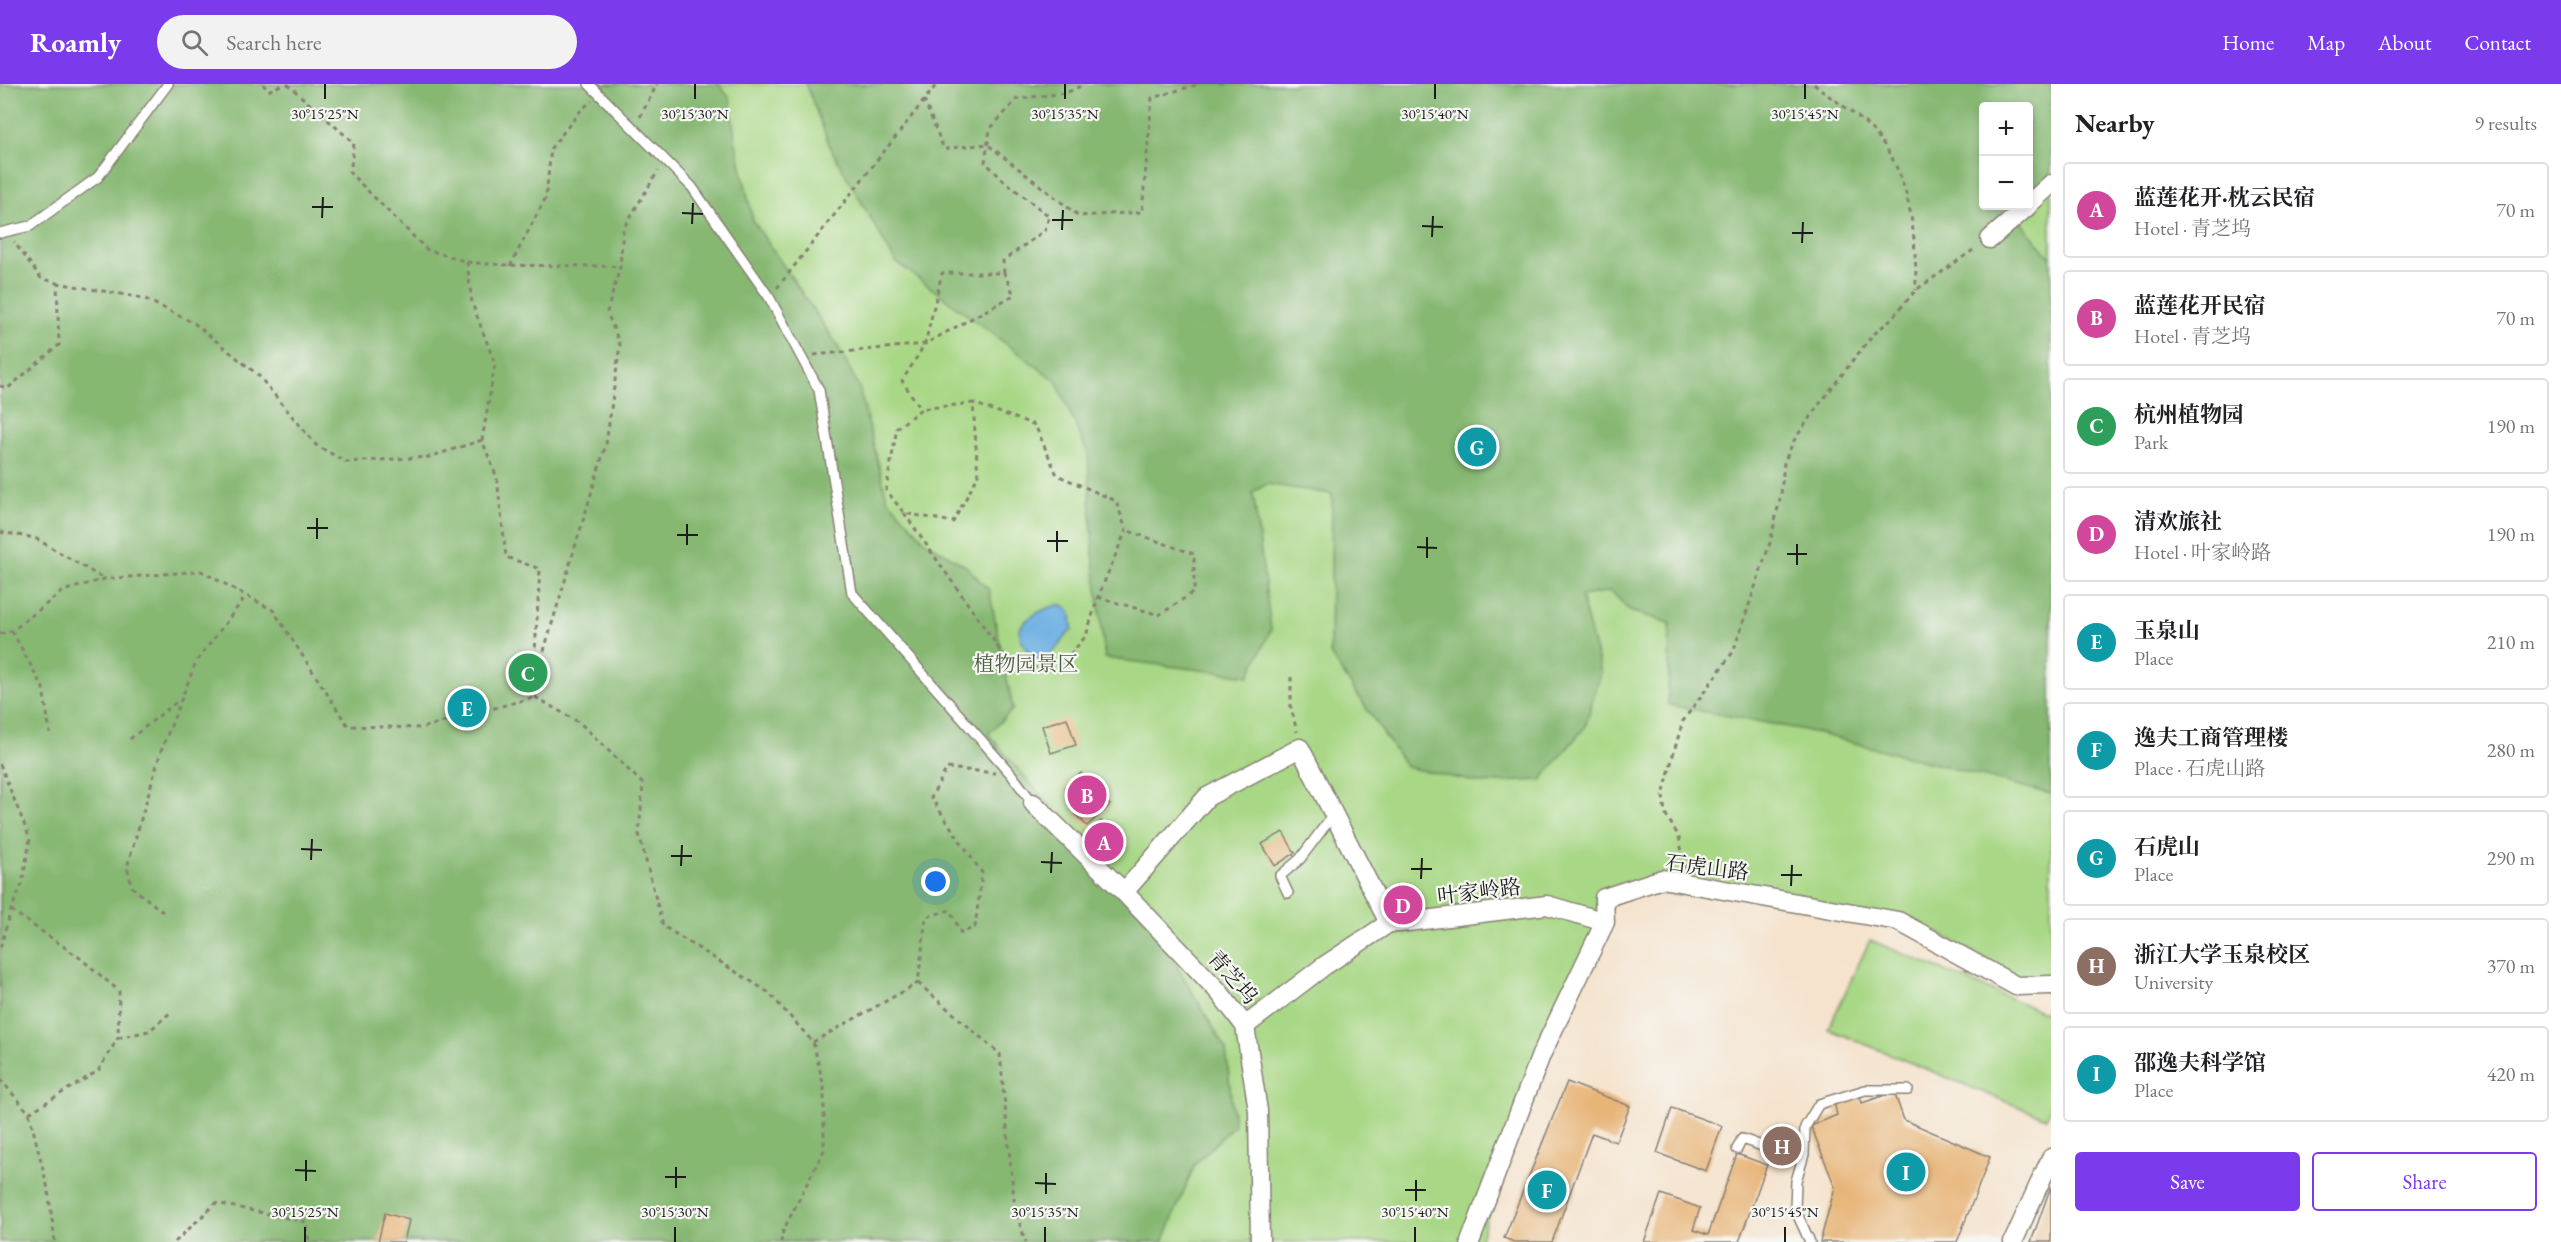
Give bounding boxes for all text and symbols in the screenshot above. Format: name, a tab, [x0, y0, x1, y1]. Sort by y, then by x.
search box	[157, 15, 577, 69]
text: Roamly	[30, 24, 121, 60]
icon: search	[178, 26, 211, 59]
text: Search here	[226, 28, 322, 57]
text: Home	[2222, 29, 2274, 56]
text: Map	[2307, 29, 2345, 56]
text: About	[2378, 29, 2431, 56]
text: Contact	[2464, 29, 2531, 56]
map controls	[1979, 102, 2033, 210]
button: +	[1979, 102, 2033, 156]
text: 30°15'25"N	[291, 104, 359, 123]
text: 30°15'30"N	[661, 104, 729, 123]
text: 30°15'35"N	[1031, 104, 1099, 123]
text: 30°15'40"N	[1401, 104, 1469, 123]
text: 30°15'45"N	[1771, 104, 1839, 123]
text: Nearby	[2075, 106, 2155, 140]
text: 9 results	[2474, 110, 2537, 136]
button: −	[1979, 156, 2033, 210]
text: 蓝莲花开·枕云民宿	[2134, 183, 2316, 212]
text: A	[2089, 197, 2104, 223]
text: 70 m	[2496, 197, 2535, 223]
text: Hotel · 青芝坞	[2134, 215, 2251, 241]
text: 蓝莲花开民宿	[2134, 291, 2266, 320]
text: B	[2090, 305, 2103, 331]
text: 70 m	[2496, 305, 2535, 331]
text: Hotel · 青芝坞	[2134, 323, 2251, 349]
text: 杭州植物园	[2134, 400, 2244, 429]
text: C	[2089, 413, 2104, 439]
text: 190 m	[2487, 413, 2535, 439]
pin: G	[1458, 424, 1496, 470]
text: Park	[2134, 429, 2168, 455]
text: 清欢旅社	[2134, 507, 2222, 536]
text: D	[2089, 521, 2104, 547]
text: 190 m	[2487, 521, 2535, 547]
text: Hotel · 叶家岭路	[2134, 539, 2271, 565]
text: 玉泉山	[2134, 616, 2200, 645]
text: E	[2091, 629, 2102, 655]
text: 210 m	[2487, 629, 2535, 655]
text: Place	[2134, 645, 2173, 671]
pin: C	[508, 650, 548, 696]
park label: 植物园景区	[974, 650, 1079, 677]
pin: E	[448, 686, 486, 730]
text: 逸夫工商管理楼	[2134, 723, 2288, 752]
text: F	[2091, 737, 2102, 763]
text: 280 m	[2487, 737, 2535, 763]
text: Place · 石虎山路	[2134, 755, 2265, 781]
pin: B	[1068, 772, 1106, 818]
pin: A	[1084, 820, 1124, 864]
text: 石虎山	[2134, 832, 2200, 861]
text: G	[2089, 845, 2104, 871]
text: 290 m	[2487, 845, 2535, 871]
street label: 石虎山路	[1664, 848, 1750, 886]
text: Place	[2134, 861, 2173, 887]
your location	[921, 867, 950, 896]
street label: 叶家岭路	[1436, 872, 1522, 910]
pin: D	[1384, 882, 1422, 928]
text: 浙江大学玉泉校区	[2134, 940, 2310, 969]
street label: 青芝坞	[1202, 944, 1264, 1010]
text: H	[2088, 953, 2105, 979]
text: 370 m	[2487, 953, 2535, 979]
text: University	[2134, 969, 2213, 995]
text: 邵逸夫科学馆	[2134, 1048, 2266, 1077]
text: I	[2093, 1061, 2100, 1087]
text: 420 m	[2487, 1061, 2535, 1087]
text: Place	[2134, 1077, 2173, 1103]
pin: H	[1762, 1124, 1802, 1168]
pin: I	[1886, 1150, 1926, 1194]
button: Save	[2075, 1152, 2300, 1211]
button: Share	[2312, 1152, 2537, 1211]
pin: F	[1528, 1168, 1566, 1212]
text: 30°15'25"N	[271, 1202, 339, 1221]
text: 30°15'30"N	[641, 1202, 709, 1221]
text: 30°15'35"N	[1011, 1202, 1079, 1221]
text: 30°15'40"N	[1381, 1202, 1449, 1221]
text: 30°15'45"N	[1751, 1202, 1819, 1221]

